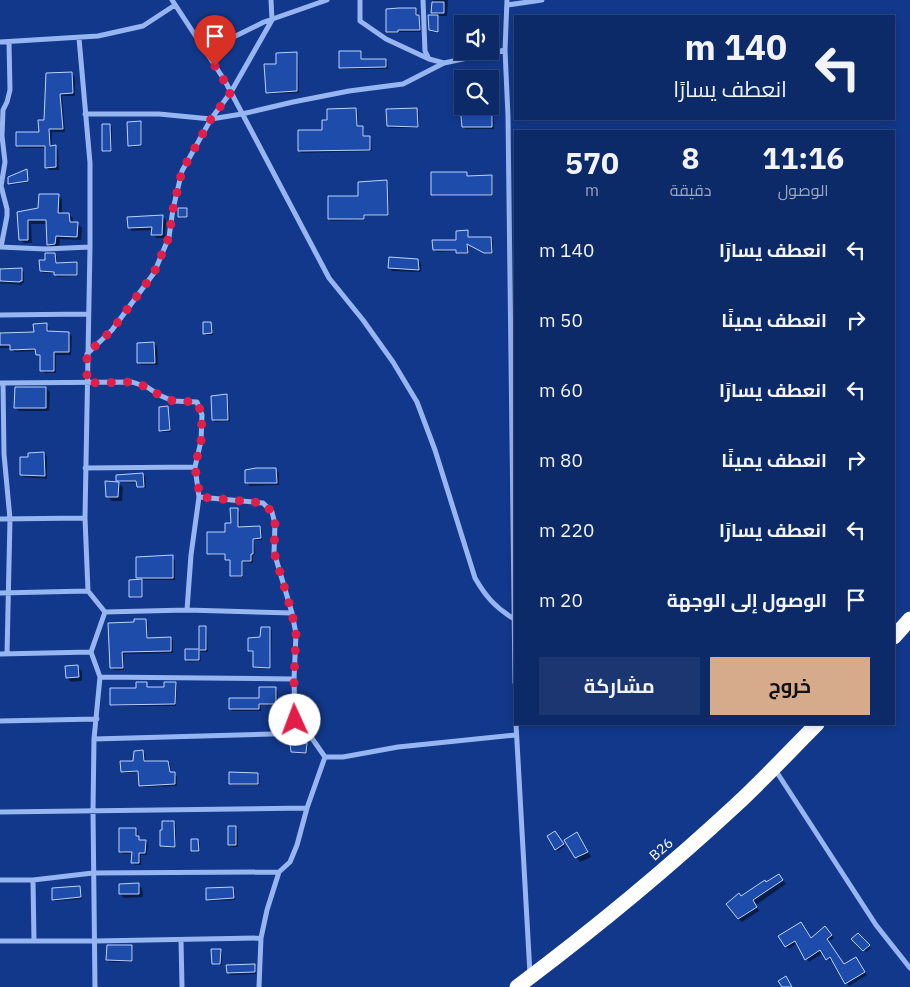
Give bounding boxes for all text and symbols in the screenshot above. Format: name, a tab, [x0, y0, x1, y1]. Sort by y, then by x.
pin	[194, 15, 236, 66]
map controls	[454, 15, 499, 115]
button: sound	[454, 15, 499, 60]
icon: arrive	[201, 22, 229, 50]
text: 140 m	[684, 24, 787, 70]
icon: left	[805, 35, 870, 100]
button: search	[454, 70, 499, 115]
text: انعطف يسارًا	[673, 74, 787, 103]
text: 8	[682, 138, 700, 177]
text: 11:16	[762, 138, 844, 177]
text: 570	[565, 143, 619, 182]
text: m	[585, 180, 599, 200]
text: دقيقة	[670, 180, 711, 200]
text: الوصول	[778, 180, 829, 200]
icon: left	[842, 236, 870, 264]
text: 140 m	[539, 238, 594, 262]
text: انعطف يسارًا	[719, 238, 827, 262]
icon: right	[842, 306, 870, 334]
text: 50 m	[539, 308, 583, 332]
text: انعطف يمينًا	[721, 308, 827, 332]
icon: left	[842, 376, 870, 404]
text: 60 m	[539, 378, 583, 402]
text: انعطف يسارًا	[719, 378, 827, 402]
icon: right	[842, 446, 870, 474]
text: 80 m	[539, 448, 583, 472]
text: انعطف يمينًا	[721, 448, 827, 472]
icon: left	[842, 516, 870, 544]
text: 220 m	[539, 518, 594, 542]
text: انعطف يسارًا	[719, 518, 827, 542]
icon: arrive	[842, 586, 870, 614]
text: 20 m	[539, 588, 583, 612]
text: الوصول إلى الوجهة	[667, 588, 827, 612]
button: مشاركة	[539, 657, 700, 715]
button: خروج	[710, 657, 870, 715]
position arrow	[268, 693, 320, 745]
street label: B26	[645, 834, 677, 864]

